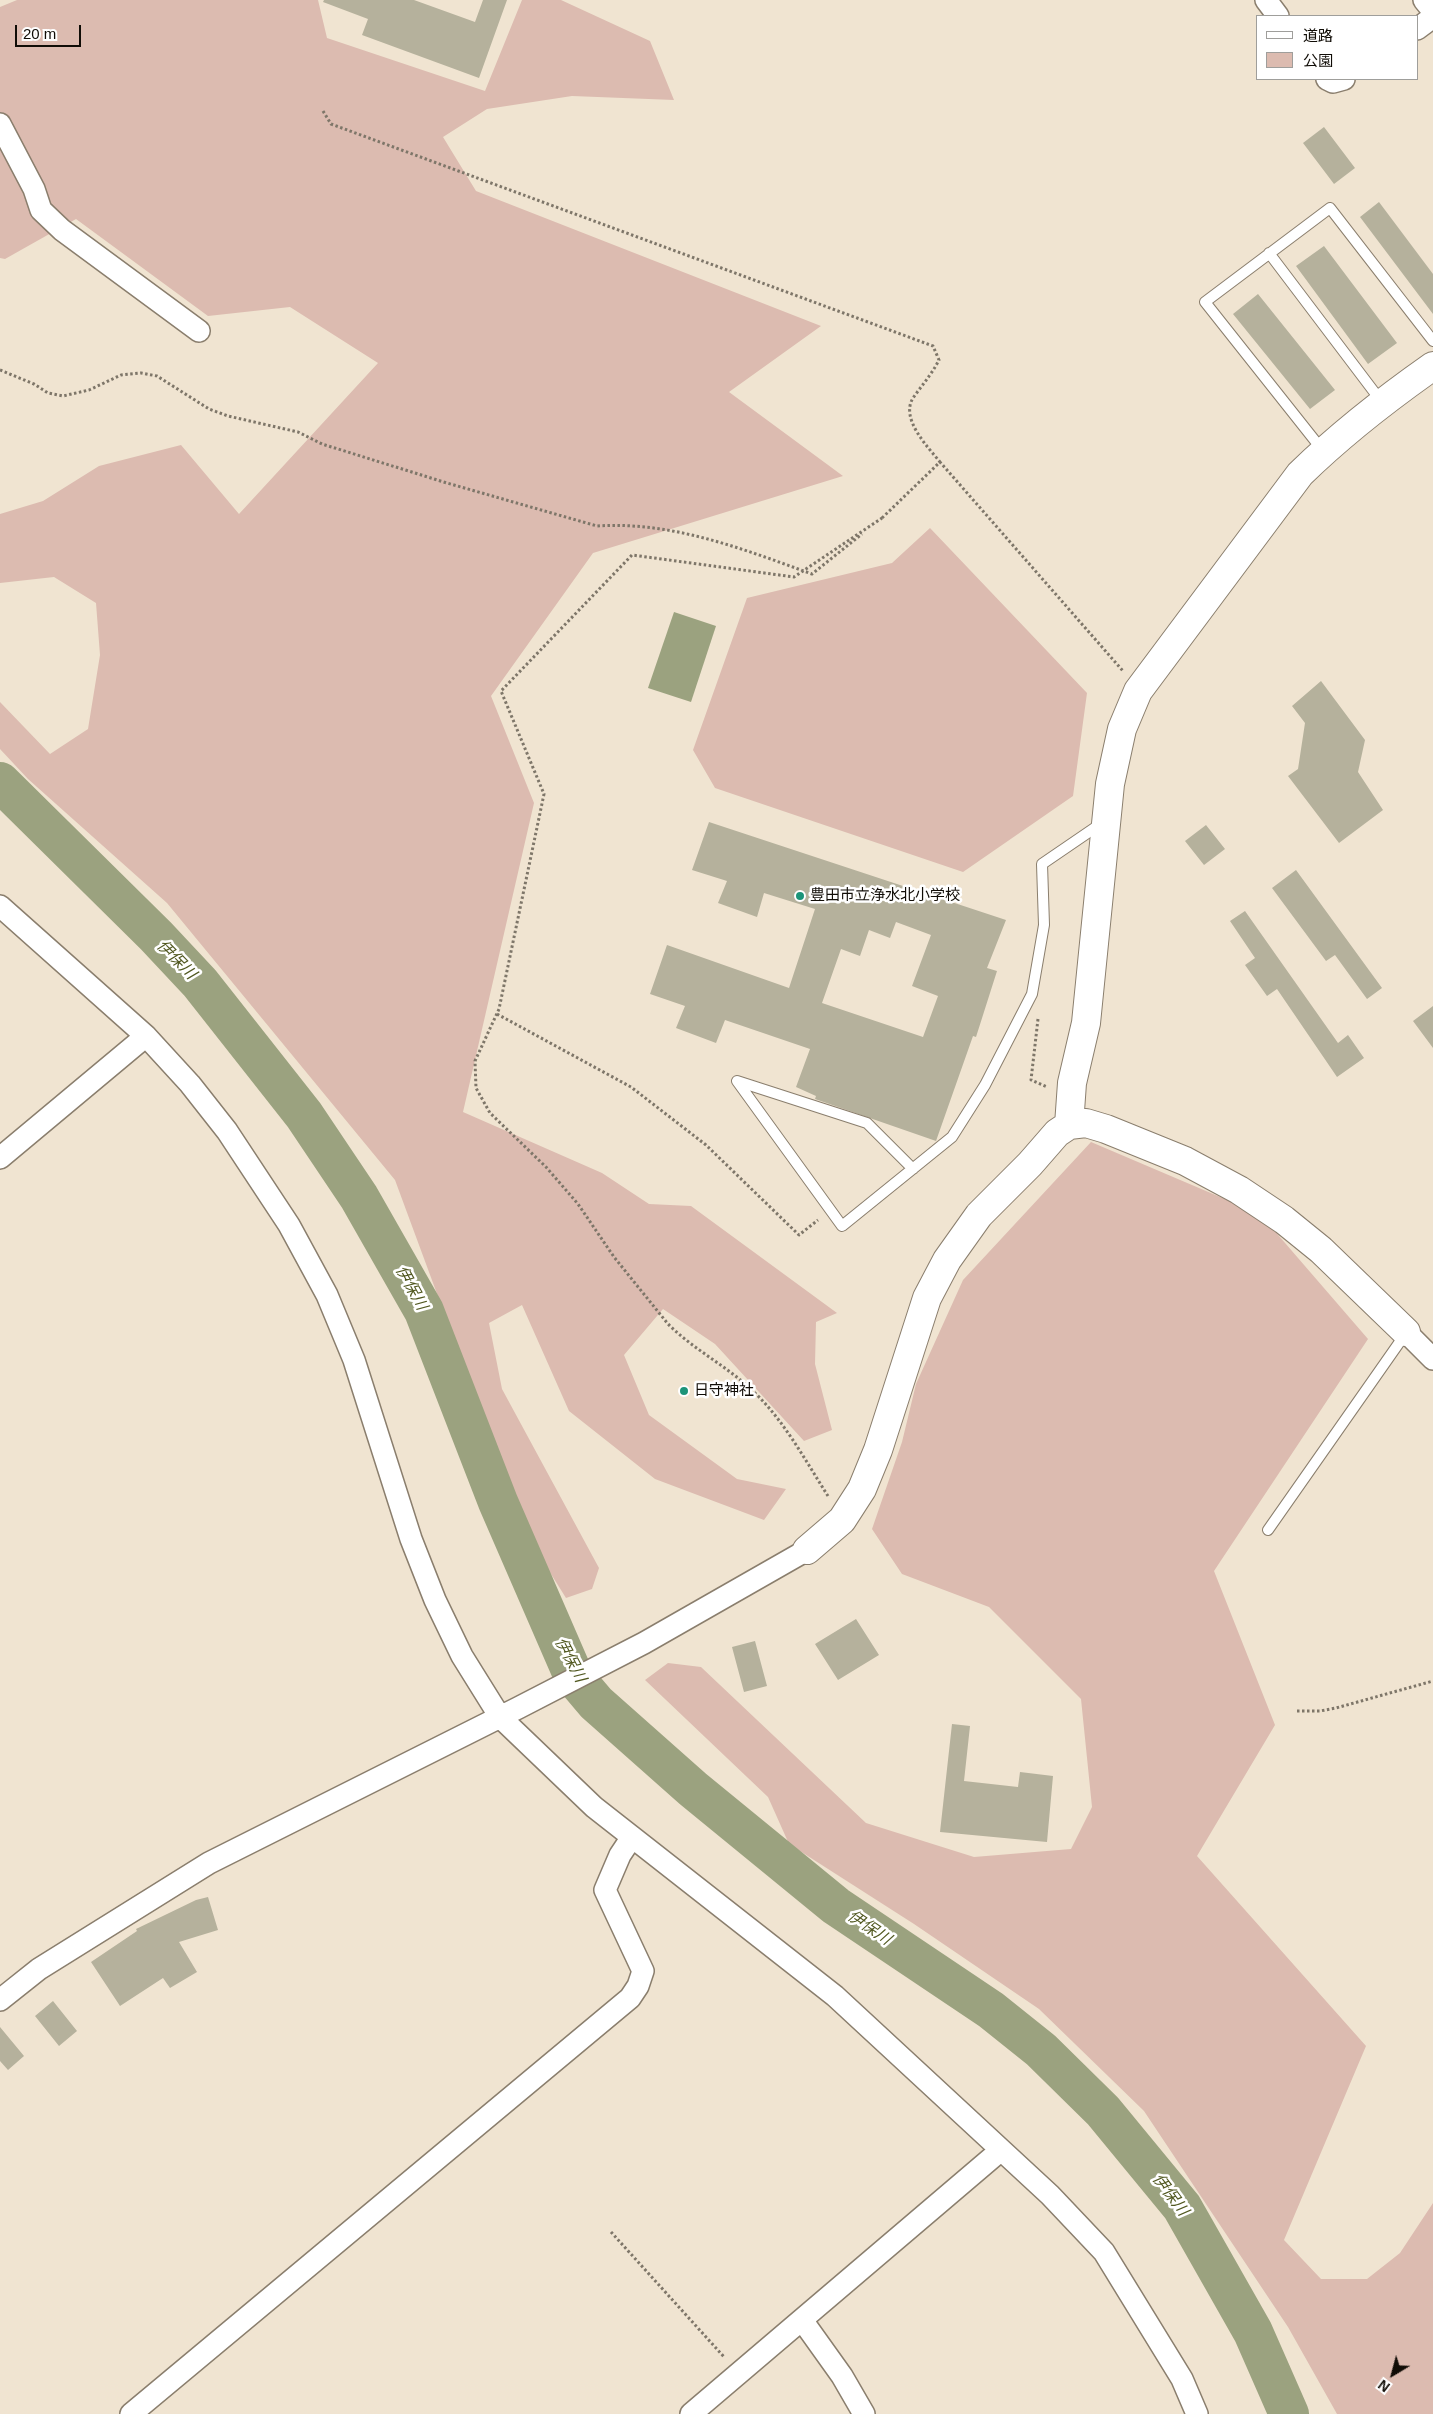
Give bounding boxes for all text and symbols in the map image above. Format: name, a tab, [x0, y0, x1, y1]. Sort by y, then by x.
scale bar	[18, 15, 84, 47]
legend	[1256, 15, 1418, 80]
text: 20 m	[23, 25, 56, 42]
text: 道路	[1303, 27, 1333, 44]
text: 公園	[1303, 52, 1333, 69]
place label: 豊田市立浄水北小学校	[810, 887, 960, 905]
marker: 豊田市立浄水北小学校	[794, 890, 806, 902]
water label: 伊保川	[152, 936, 200, 984]
water label: 伊保川	[391, 1262, 431, 1314]
place label: 日守神社	[694, 1382, 754, 1400]
marker: 日守神社	[678, 1385, 690, 1397]
water label: 伊保川	[550, 1634, 590, 1686]
water label: 伊保川	[844, 1907, 894, 1949]
water label: 伊保川	[1148, 2170, 1192, 2220]
north arrow	[1368, 2349, 1418, 2399]
text: N	[1375, 2377, 1393, 2395]

